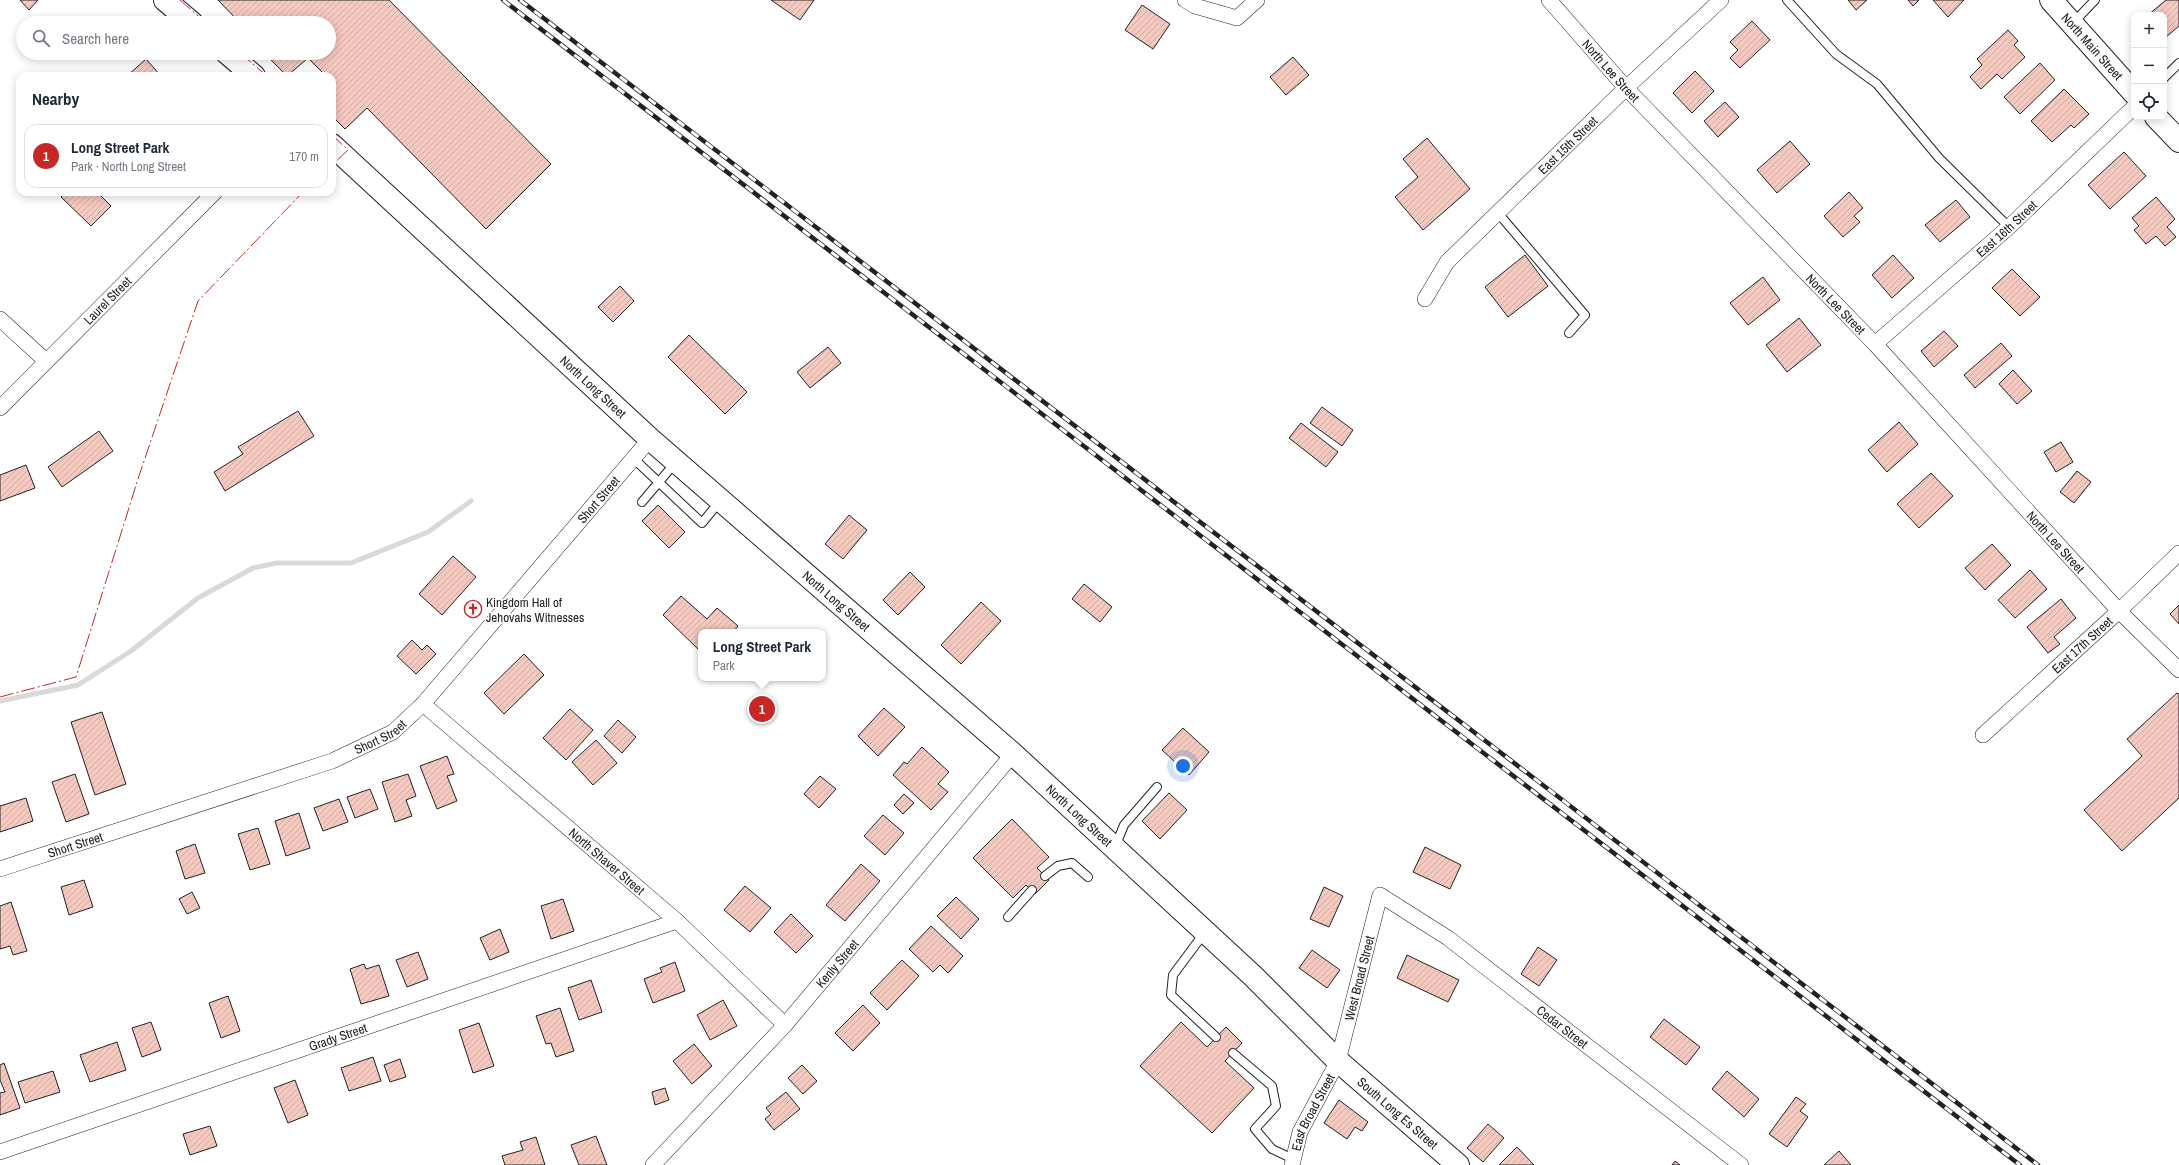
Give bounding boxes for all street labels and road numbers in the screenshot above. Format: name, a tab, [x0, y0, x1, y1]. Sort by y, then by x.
street label: North Main Street	[2058, 9, 2126, 84]
street label: North Lee Street	[1578, 36, 1643, 106]
street label: East 15th Street	[1534, 112, 1601, 178]
street label: East 16th Street	[1973, 197, 2041, 261]
street label: North Lee Street	[1802, 270, 1869, 338]
street label: Laurel Street	[80, 273, 135, 328]
street label: North Long Street	[556, 352, 630, 422]
street label: Short Street	[574, 473, 624, 527]
street label: North Lee Street	[2023, 507, 2088, 577]
street label: North Long Street	[799, 567, 874, 635]
street label: East 17th Street	[2048, 613, 2116, 677]
street label: Short Street	[351, 716, 410, 758]
street label: North Long Street	[1042, 781, 1116, 851]
street label: North Shaver Street	[565, 824, 648, 899]
street label: Short Street	[46, 828, 105, 862]
street label: West Broad Street	[1341, 934, 1378, 1023]
street label: Kenly Street	[812, 936, 863, 991]
street label: Cedar Street	[1533, 1002, 1591, 1052]
street label: Grady Street	[307, 1019, 369, 1055]
street label: East Broad Street	[1288, 1071, 1339, 1153]
street label: South Long Es Street	[1354, 1074, 1441, 1153]

